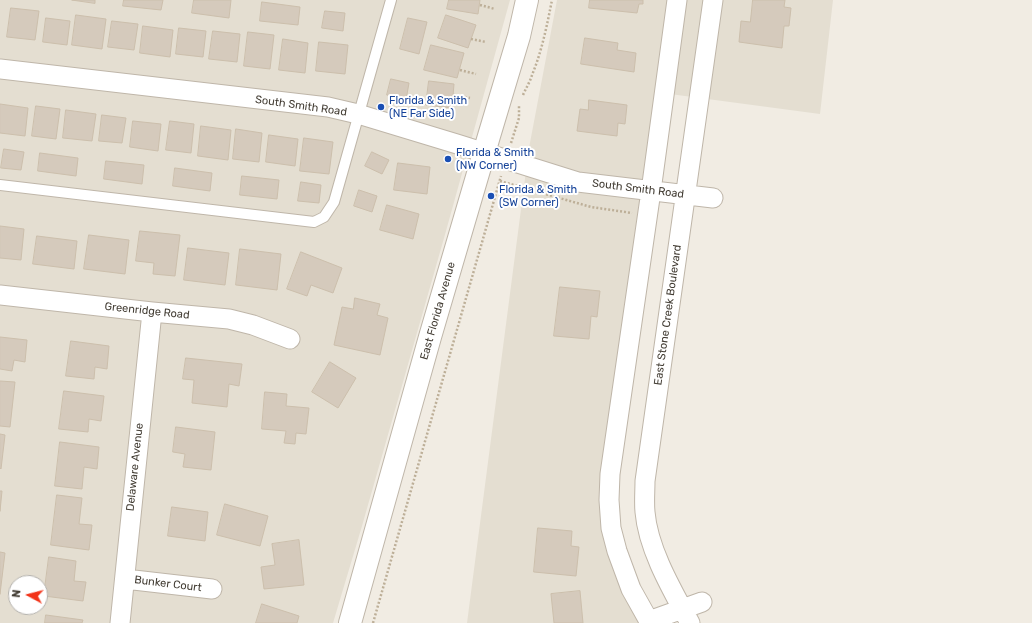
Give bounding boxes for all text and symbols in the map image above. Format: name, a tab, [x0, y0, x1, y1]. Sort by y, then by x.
street label: South Smith Road	[254, 93, 348, 119]
place label: Florida & Smith (NE Far Side)	[389, 94, 467, 120]
marker: Florida & Smith (NE Far Side)	[376, 102, 386, 112]
place label: Florida & Smith (NW Corner)	[456, 146, 534, 172]
marker: Florida & Smith (NW Corner)	[443, 154, 453, 164]
street label: South Smith Road	[591, 177, 685, 201]
place label: Florida & Smith (SW Corner)	[499, 183, 577, 209]
marker: Florida & Smith (SW Corner)	[486, 191, 496, 201]
street label: East Stone Creek Boulevard	[652, 244, 684, 386]
street label: East Florida Avenue	[418, 260, 458, 362]
street label: Greenridge Road	[104, 300, 190, 322]
street label: Delaware Avenue	[124, 422, 146, 512]
street label: Bunker Court	[134, 573, 202, 595]
north arrow	[8, 575, 48, 615]
text: N	[10, 589, 24, 598]

